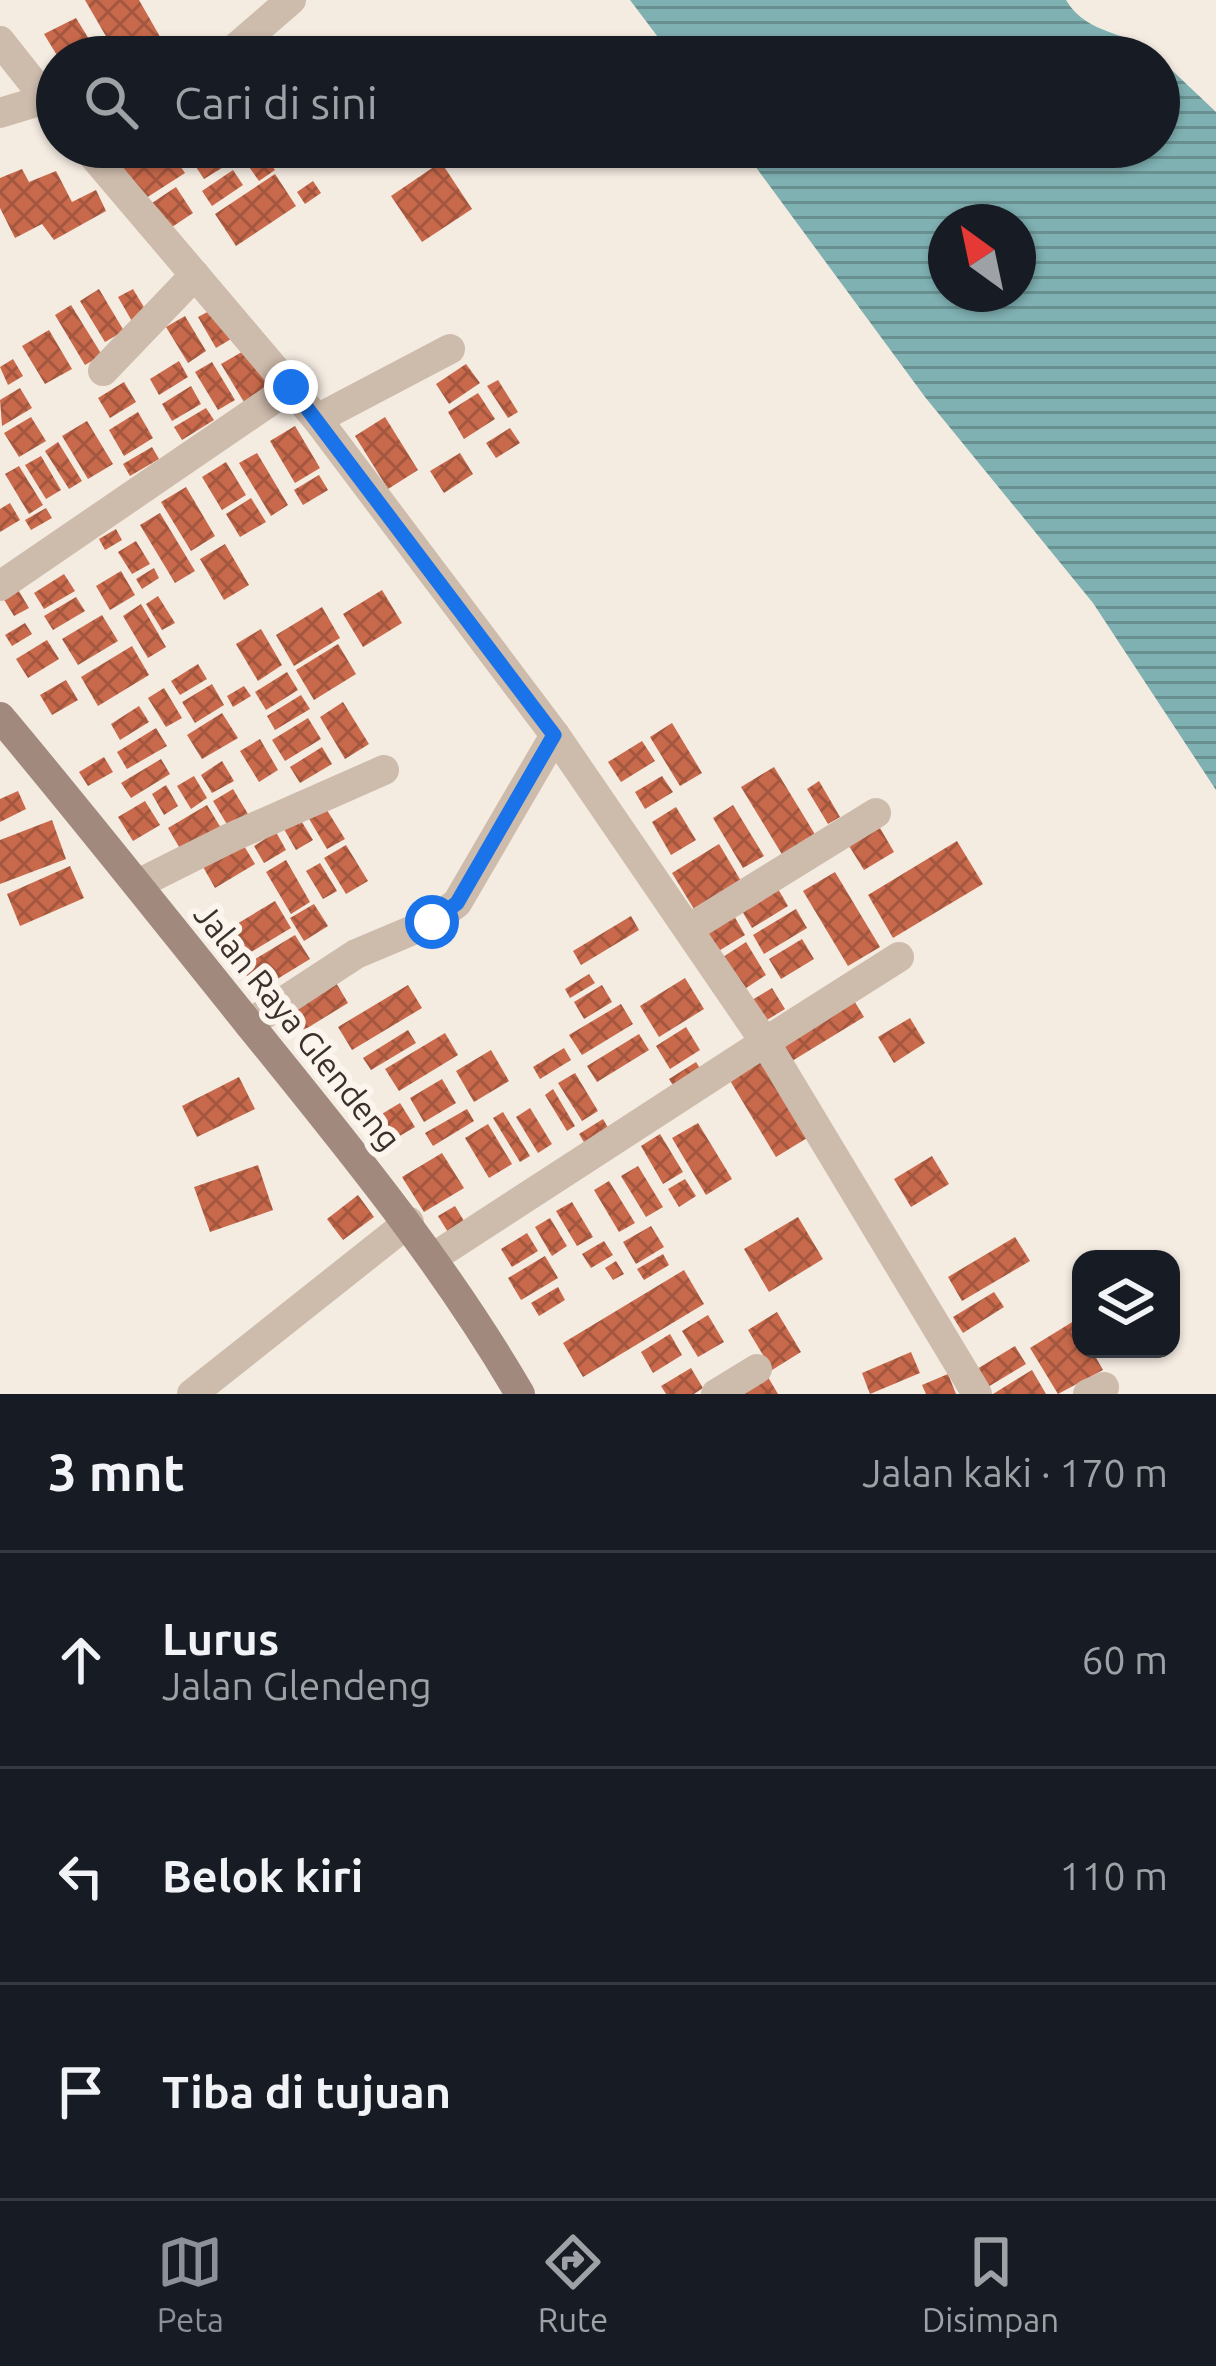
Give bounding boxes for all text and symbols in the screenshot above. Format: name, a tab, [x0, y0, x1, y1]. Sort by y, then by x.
search box	[36, 36, 1180, 168]
icon: search	[78, 69, 144, 135]
text: Cari di sini	[174, 77, 378, 128]
north arrow	[928, 204, 1036, 312]
route end	[264, 360, 318, 414]
street label: Jalan Raya Glendeng	[187, 895, 409, 1157]
route start	[405, 895, 459, 949]
map controls	[1072, 1250, 1180, 1358]
button: layers	[1072, 1250, 1180, 1358]
text: 3 mnt	[48, 1443, 185, 1501]
text: Jalan kaki · 170 m	[862, 1451, 1168, 1494]
text: Lurus	[162, 1613, 279, 1664]
icon: ahead	[48, 1627, 114, 1693]
text: 60 m	[1081, 1638, 1168, 1681]
text: Jalan Glendeng	[162, 1664, 432, 1707]
icon: left	[48, 1843, 114, 1909]
text: Belok kiri	[162, 1850, 363, 1901]
text: 110 m	[1059, 1854, 1168, 1897]
icon: arrive	[48, 2059, 114, 2125]
text: Tiba di tujuan	[162, 2066, 451, 2117]
tab: Peta	[157, 2229, 224, 2338]
tab: Rute	[538, 2229, 608, 2338]
tab: Disimpan	[922, 2229, 1059, 2338]

